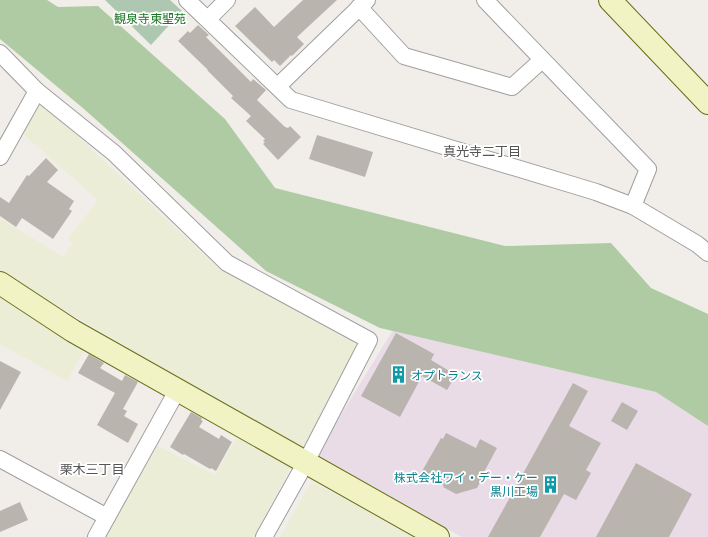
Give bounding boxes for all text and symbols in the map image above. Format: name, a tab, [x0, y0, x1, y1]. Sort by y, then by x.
park label: 観泉寺東聖苑	[114, 10, 186, 27]
district label: 真光寺二丁目	[443, 142, 521, 160]
building icon: オプトランス	[388, 365, 408, 385]
place label: オプトランス	[411, 367, 483, 384]
district label: 栗木三丁目	[59, 460, 125, 478]
place label: 株式会社ワイ・デー・ケー 黒川工場	[394, 469, 538, 500]
building icon: 株式会社ワイ・デー・ケー 黒川工場	[541, 474, 561, 494]

